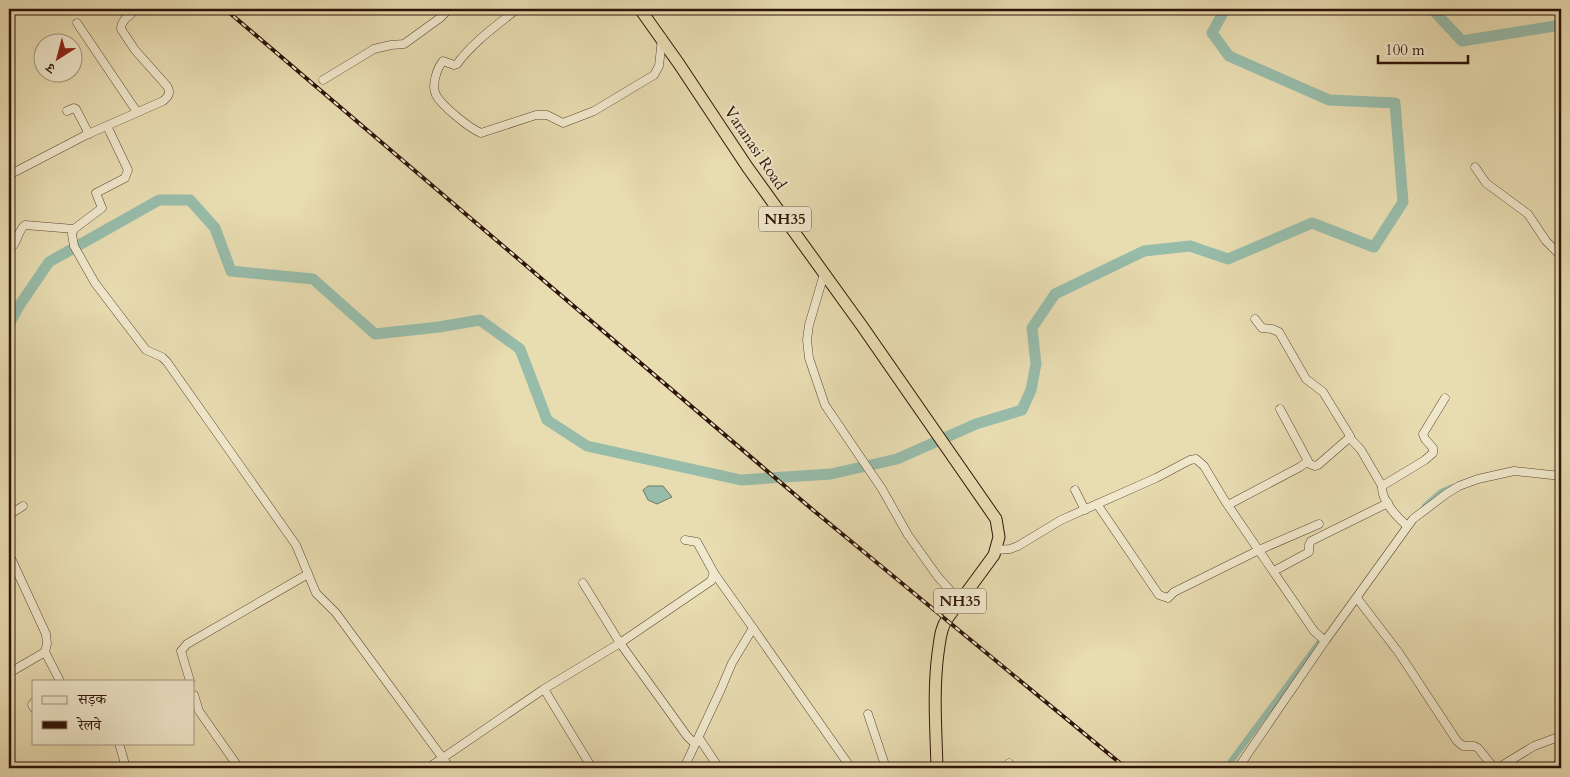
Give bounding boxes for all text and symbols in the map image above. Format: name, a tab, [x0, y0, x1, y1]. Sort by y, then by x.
north arrow	[32, 32, 82, 82]
scale bar	[1378, 32, 1468, 64]
text: 100 m	[1385, 40, 1425, 60]
text: उ	[41, 58, 60, 78]
street label: Varanasi Road	[719, 102, 791, 195]
road number: NH35	[759, 206, 811, 232]
road number: NH35	[934, 588, 986, 614]
legend	[32, 680, 195, 744]
text: सड़क	[77, 689, 107, 709]
text: रेलवे	[76, 715, 102, 735]

